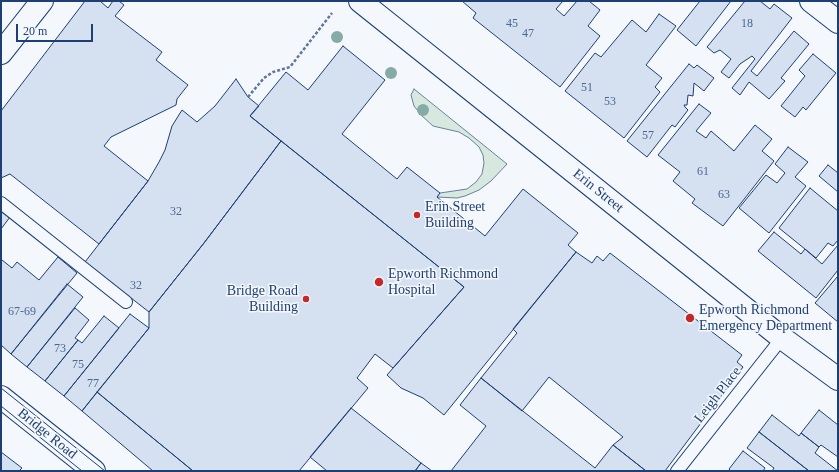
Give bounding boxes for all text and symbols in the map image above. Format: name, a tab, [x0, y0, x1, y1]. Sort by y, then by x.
scale bar	[18, 16, 95, 42]
house number: 45	[506, 17, 518, 31]
house number: 18	[741, 17, 753, 31]
text: 20 m	[23, 24, 47, 38]
house number: 47	[522, 27, 534, 41]
house number: 51	[581, 81, 593, 95]
house number: 53	[604, 95, 616, 109]
house number: 57	[642, 129, 654, 143]
house number: 61	[697, 165, 709, 179]
street label: Erin Street	[569, 166, 627, 216]
house number: 63	[718, 188, 730, 202]
place label: Erin Street Building	[425, 199, 485, 232]
house number: 32	[170, 205, 182, 219]
marker: Erin Street Building	[412, 210, 422, 220]
place label: Epworth Richmond Hospital	[388, 266, 498, 298]
marker: Epworth Richmond Hospital	[373, 276, 385, 288]
house number: 32	[130, 279, 142, 293]
place label: Bridge Road Building	[227, 283, 298, 316]
marker: Bridge Road Building	[301, 294, 311, 304]
place label: Epworth Richmond Emergency Department	[699, 302, 832, 334]
house number: 67-69	[8, 305, 36, 319]
marker: Epworth Richmond Emergency Department	[684, 312, 696, 324]
house number: 73	[54, 342, 66, 356]
house number: 75	[72, 358, 84, 372]
street label: Leigh Place	[691, 364, 745, 426]
house number: 77	[87, 377, 99, 391]
street label: Bridge Road	[14, 405, 80, 463]

